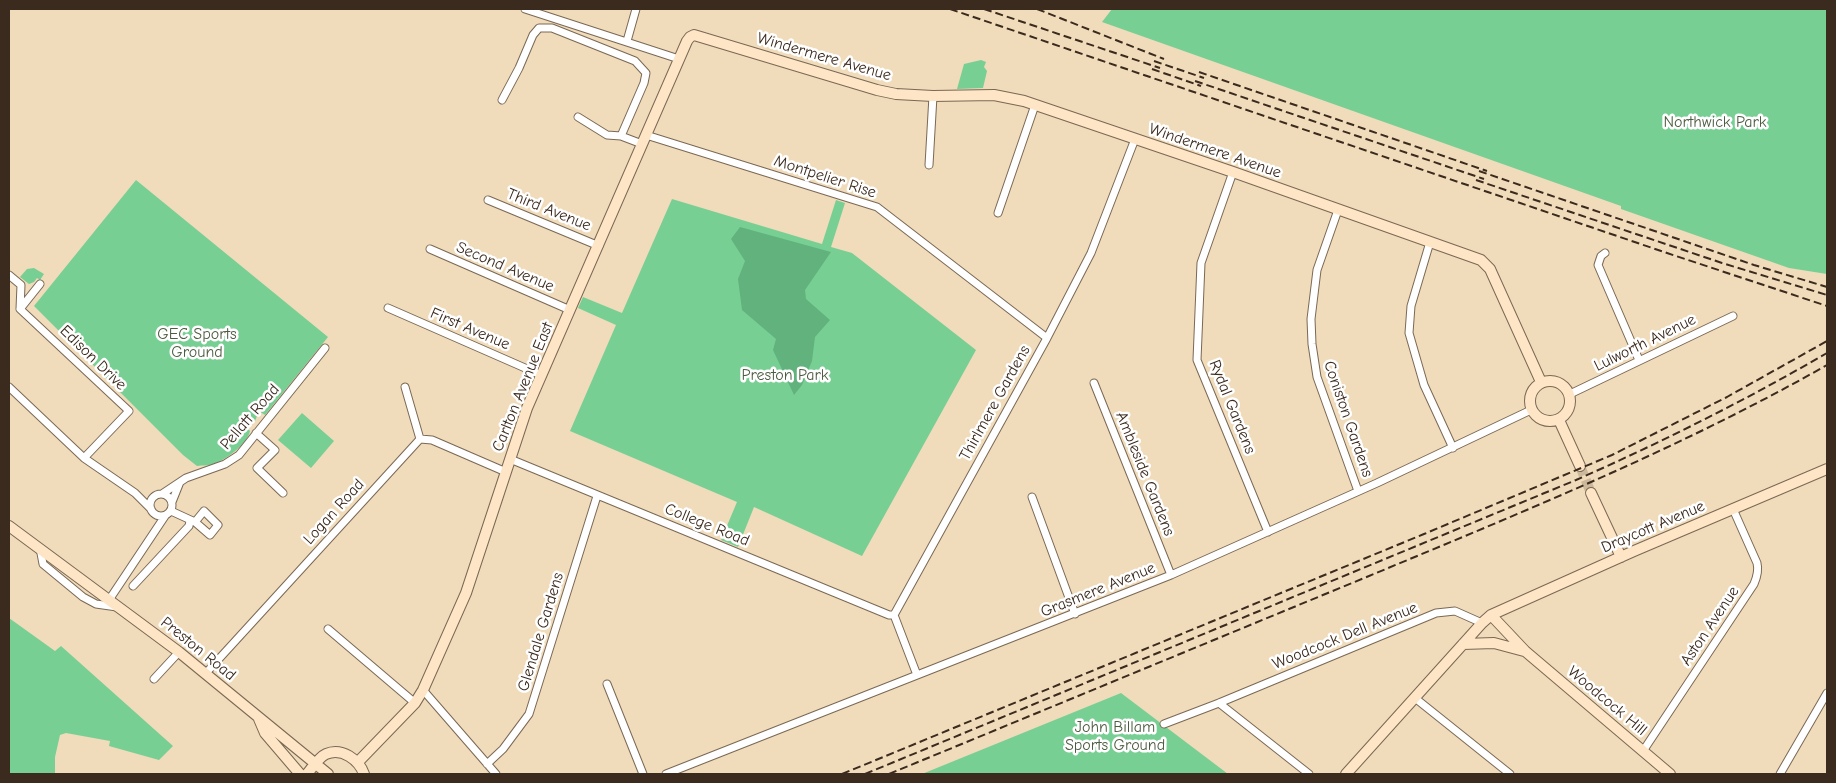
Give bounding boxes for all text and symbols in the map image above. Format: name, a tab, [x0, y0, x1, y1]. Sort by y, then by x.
street label: Windermere Avenue	[755, 29, 893, 85]
park label: Northwick Park	[1663, 112, 1767, 132]
street label: Windermere Avenue	[1146, 119, 1284, 183]
street label: Montpelier Rise	[771, 151, 879, 203]
street label: Third Avenue	[504, 184, 594, 236]
street label: Second Avenue	[453, 238, 557, 296]
street label: First Avenue	[427, 304, 513, 354]
street label: Lulworth Avenue	[1591, 310, 1699, 376]
street label: Carlton Avenue East	[488, 319, 558, 455]
street label: Edison Drive	[56, 321, 130, 395]
park label: GEC Sports Ground	[157, 324, 237, 362]
street label: Thirlmere Gardens	[955, 342, 1035, 464]
street label: Rydal Gardens	[1204, 357, 1260, 457]
street label: Coniston Gardens	[1319, 358, 1377, 480]
park label: Preston Park	[741, 365, 829, 385]
street label: Pellatt Road	[216, 380, 284, 454]
street label: Ambleside Gardens	[1111, 409, 1179, 539]
street label: Logan Road	[300, 475, 368, 549]
street label: Draycott Avenue	[1598, 497, 1708, 557]
street label: College Road	[662, 499, 752, 551]
street label: Grasmere Avenue	[1038, 558, 1158, 622]
street label: Glendale Gardens	[514, 570, 568, 694]
street label: Aston Avenue	[1676, 583, 1744, 669]
street label: Woodcock Dell Avenue	[1270, 598, 1420, 674]
street label: Preston Road	[157, 613, 239, 685]
street label: Woodcock Hill	[1563, 662, 1651, 740]
park label: John Billam Sports Ground	[1065, 717, 1165, 755]

